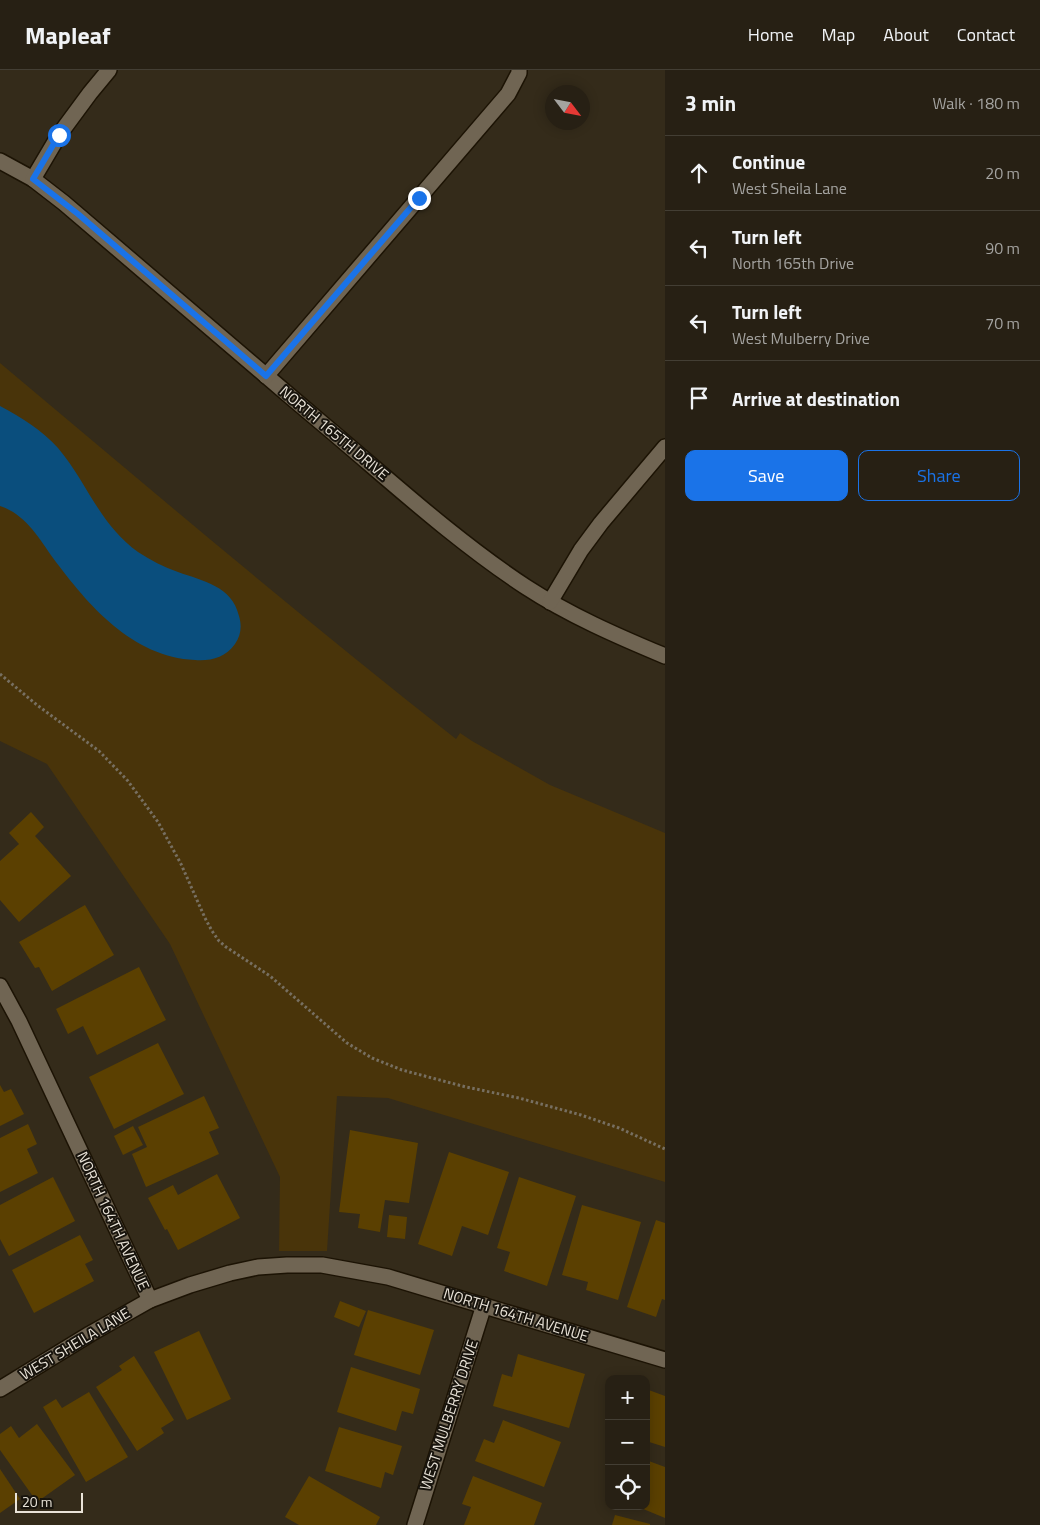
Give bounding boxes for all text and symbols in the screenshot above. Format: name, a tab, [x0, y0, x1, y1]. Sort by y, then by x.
text: Mapleaf	[25, 17, 110, 53]
text: Home	[748, 21, 794, 48]
text: Map	[822, 21, 855, 48]
text: About	[883, 21, 929, 48]
text: Contact	[957, 21, 1015, 48]
north arrow	[545, 85, 590, 130]
text: 3 min	[685, 87, 736, 119]
text: Walk · 180 m	[932, 91, 1020, 115]
route start	[48, 124, 71, 147]
text: Continue	[732, 147, 805, 176]
icon: ahead	[685, 159, 713, 187]
text: 20 m	[985, 161, 1020, 185]
text: West Sheila Lane	[732, 176, 847, 200]
route end	[408, 187, 431, 210]
text: Turn left	[732, 222, 802, 251]
icon: left	[685, 234, 713, 262]
text: 90 m	[985, 236, 1020, 260]
text: North 165th Drive	[732, 251, 854, 275]
text: Turn left	[732, 297, 802, 326]
icon: left	[685, 309, 713, 337]
text: 70 m	[985, 311, 1020, 335]
text: West Mulberry Drive	[732, 326, 870, 350]
street label: NORTH 165TH DRIVE	[275, 380, 394, 485]
icon: arrive	[685, 384, 713, 412]
text: Arrive at destination	[732, 384, 900, 413]
button: Save	[685, 450, 848, 501]
button: Share	[858, 450, 1020, 501]
street label: NORTH 164TH AVENUE	[71, 1148, 156, 1294]
street label: NORTH 164TH AVENUE	[441, 1282, 592, 1348]
street label: WEST SHEILA LANE	[15, 1301, 134, 1386]
street label: WEST MULBERRY DRIVE	[413, 1337, 484, 1493]
map controls	[605, 1375, 650, 1510]
button: +	[605, 1375, 650, 1420]
button: −	[605, 1420, 650, 1465]
button: locate	[605, 1465, 650, 1510]
scale bar	[15, 1490, 82, 1513]
text: 20 m	[22, 1491, 52, 1512]

